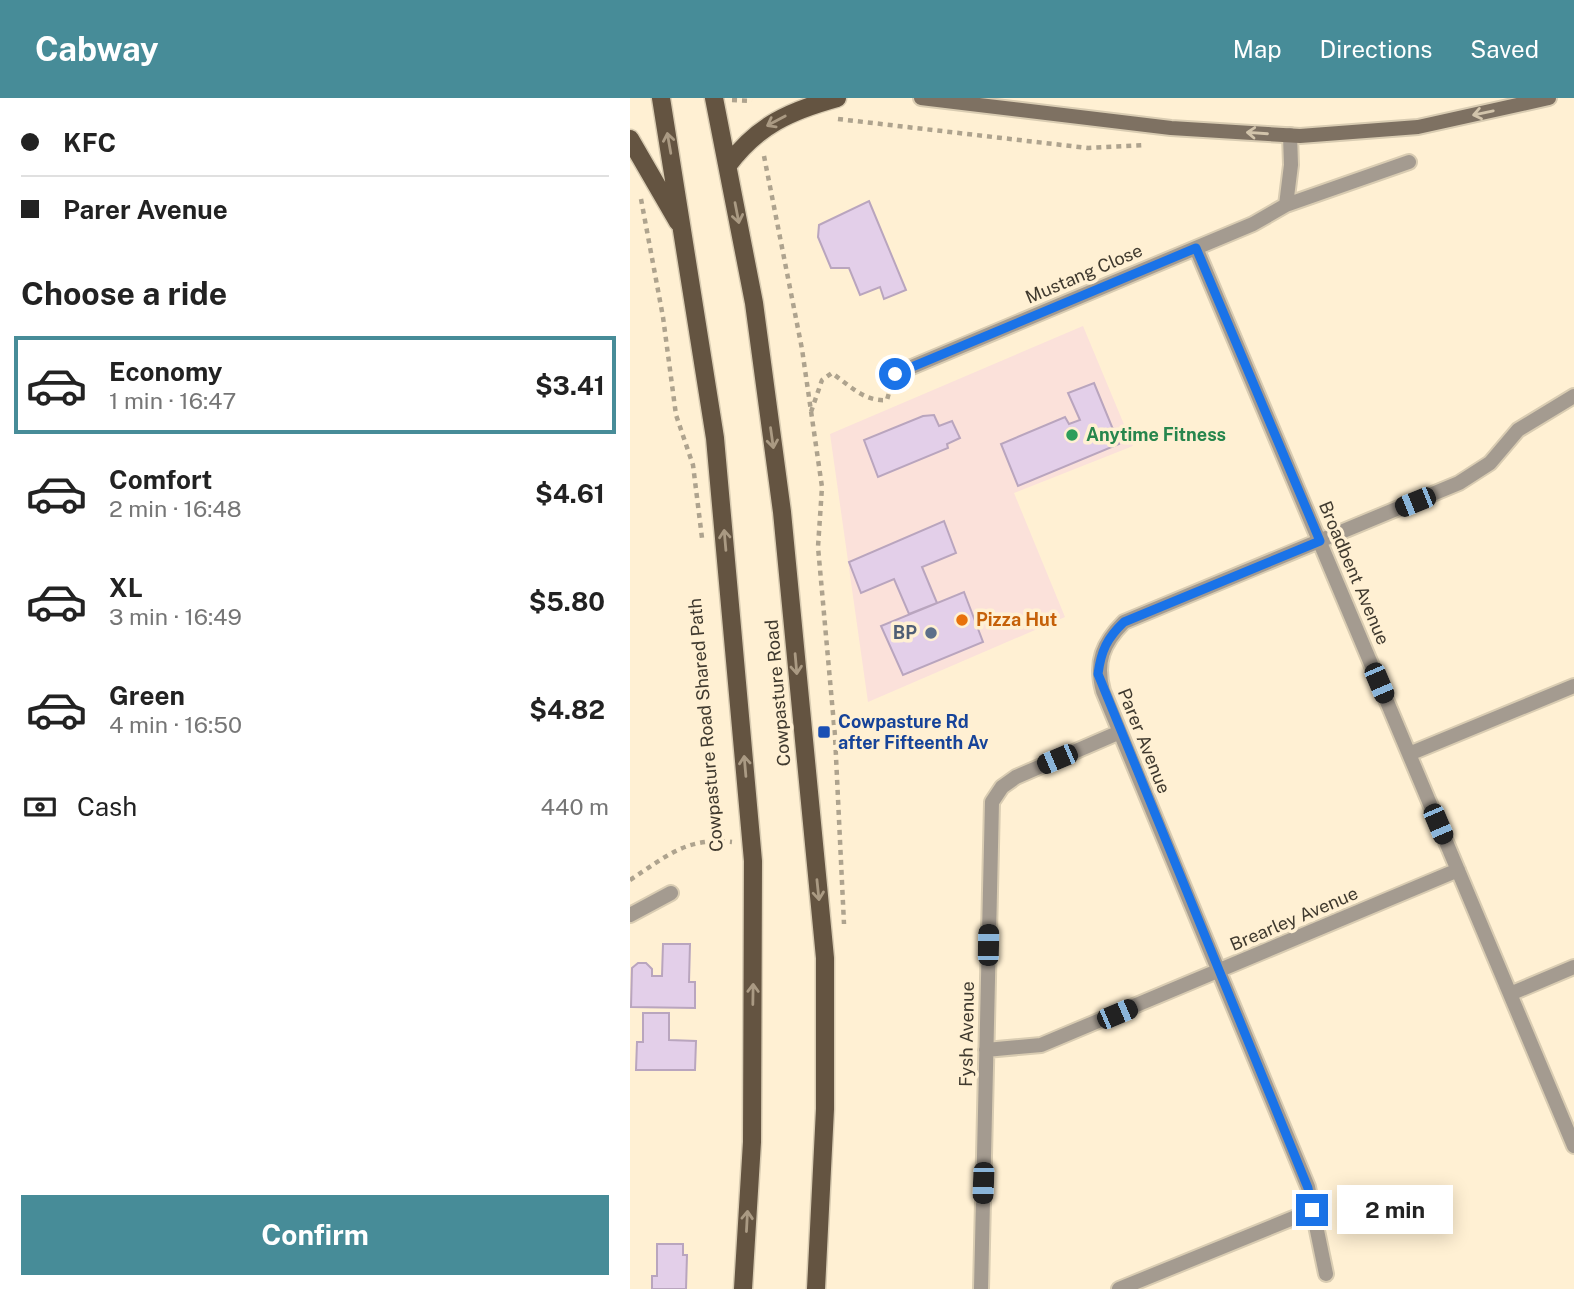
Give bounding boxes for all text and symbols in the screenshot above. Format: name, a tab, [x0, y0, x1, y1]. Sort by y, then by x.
text: Cabway	[35, 30, 159, 68]
text: Map	[1233, 35, 1282, 63]
text: Directions	[1320, 35, 1432, 63]
text: Saved	[1470, 35, 1539, 63]
one-way arrow	[1472, 107, 1495, 121]
one-way arrow	[766, 115, 787, 129]
one-way arrow	[1247, 126, 1269, 139]
text: KFC	[63, 127, 116, 158]
one-way arrow	[662, 132, 675, 155]
text: Parer Avenue	[63, 194, 228, 225]
one-way arrow	[731, 201, 745, 224]
street label: Mustang Close	[1022, 239, 1145, 308]
text: Choose a ride	[21, 275, 227, 312]
icon: car	[25, 354, 88, 417]
text: Economy	[109, 356, 222, 387]
route start	[879, 358, 911, 390]
text: $3.41	[535, 370, 605, 401]
text: 1 min · 16:47	[109, 387, 236, 414]
place label: Anytime Fitness	[1086, 424, 1226, 445]
one-way arrow	[766, 426, 779, 448]
marker: Anytime Fitness	[1064, 427, 1080, 443]
icon: car	[25, 462, 88, 525]
text: Comfort	[109, 464, 212, 495]
text: $4.61	[535, 478, 605, 509]
car	[1392, 484, 1439, 520]
text: 2 min · 16:48	[109, 495, 242, 522]
street label: Broadbent Avenue	[1315, 498, 1394, 648]
one-way arrow	[718, 529, 731, 552]
icon: car	[25, 570, 88, 633]
text: XL	[109, 572, 143, 603]
text: $5.80	[529, 586, 605, 617]
street label: Cowpasture Road Shared Path	[684, 597, 727, 853]
text: 3 min · 16:49	[109, 603, 242, 630]
place label: Pizza Hut	[976, 609, 1057, 630]
marker: Pizza Hut	[954, 612, 970, 628]
street label: Cowpasture Road	[761, 619, 794, 767]
place label: BP	[893, 622, 917, 643]
marker: BP	[923, 625, 939, 641]
one-way arrow	[790, 652, 803, 675]
car	[1362, 660, 1397, 706]
icon: car	[25, 678, 88, 741]
text: Green	[109, 680, 185, 711]
street label: Parer Avenue	[1114, 685, 1175, 796]
text: $4.82	[529, 694, 605, 725]
text: 4 min · 16:50	[109, 711, 242, 738]
place label: Cowpasture Rd after Fifteenth Av	[838, 711, 989, 753]
marker: Cowpasture Rd after Fifteenth Av	[816, 724, 832, 740]
car	[1034, 741, 1081, 777]
one-way arrow	[738, 756, 751, 778]
icon: cash	[21, 788, 59, 826]
text: Cash	[77, 791, 137, 822]
text: 440 m	[541, 793, 609, 820]
car	[1421, 801, 1456, 847]
one-way arrow	[812, 878, 825, 901]
street label: Brearley Avenue	[1227, 882, 1361, 955]
car	[978, 924, 999, 966]
street label: Fysh Avenue	[955, 981, 978, 1087]
one-way arrow	[746, 982, 760, 1005]
car	[1094, 996, 1141, 1032]
car	[972, 1162, 995, 1204]
callout: 2 min	[1336, 1186, 1452, 1234]
route end	[1296, 1194, 1328, 1226]
button: Confirm	[21, 1195, 609, 1275]
text: 2 min	[1365, 1196, 1425, 1223]
one-way arrow	[741, 1210, 754, 1233]

